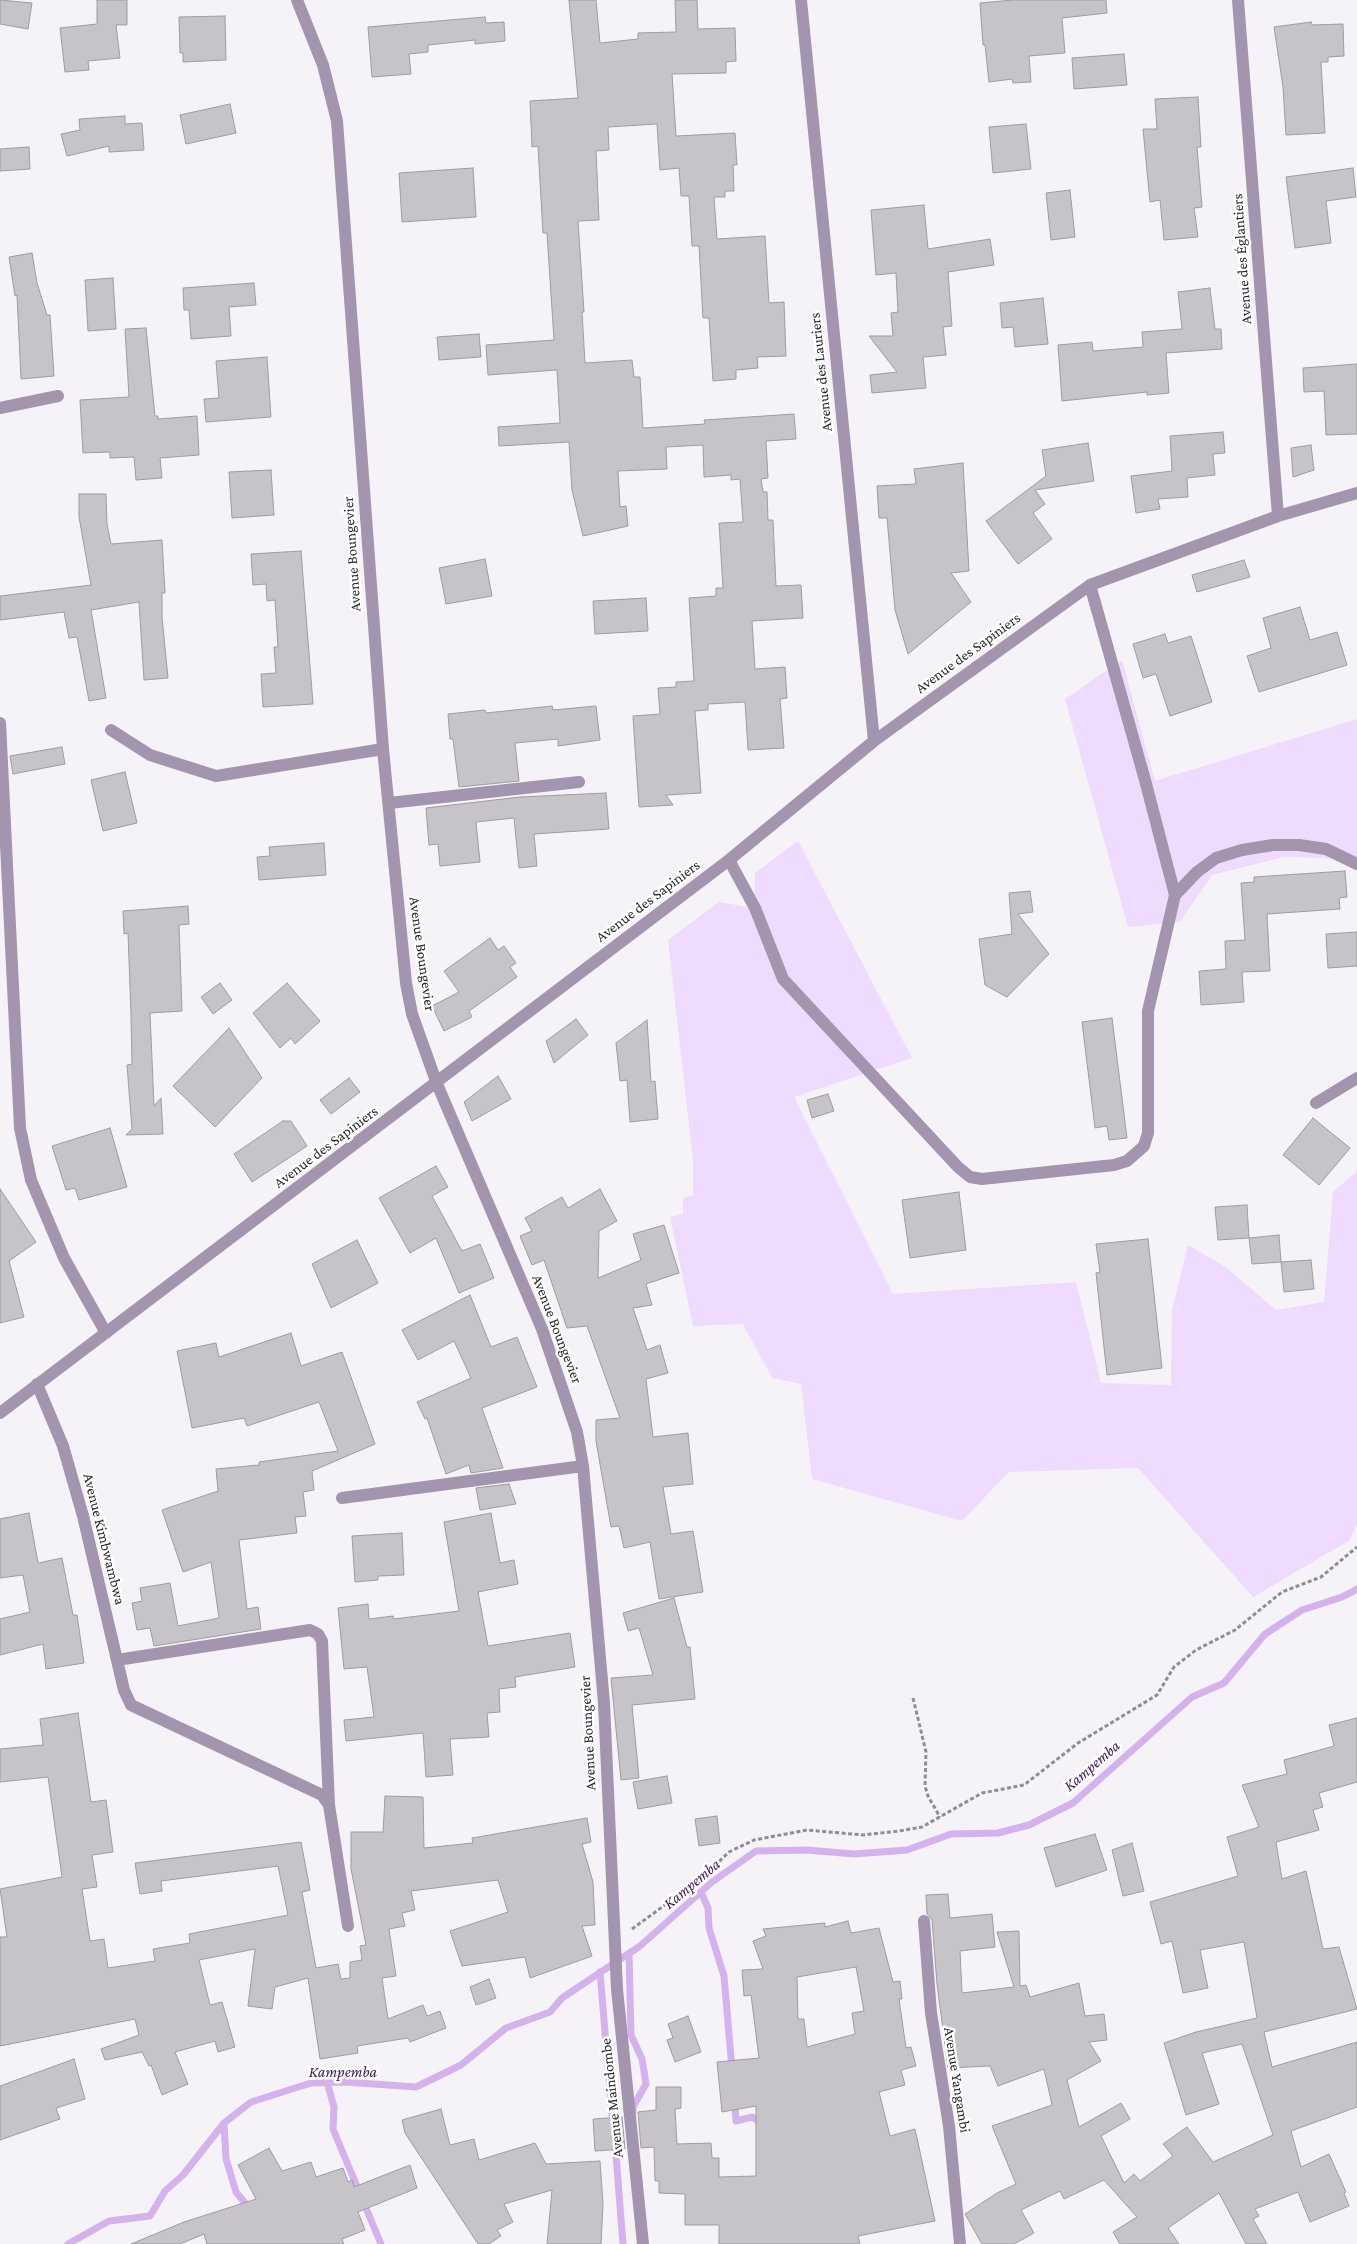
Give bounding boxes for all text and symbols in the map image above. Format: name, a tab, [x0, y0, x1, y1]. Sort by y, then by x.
street label: Avenue des Églantiers	[1228, 193, 1256, 325]
street label: Avenue des Lauriers	[806, 312, 836, 432]
street label: Avenue Boungevier	[339, 496, 365, 612]
street label: Avenue des Sapiniers	[912, 609, 1024, 697]
street label: Avenue des Sapiniers	[592, 856, 704, 946]
street label: Avenue Boungevier	[405, 896, 439, 1012]
street label: Avenue des Sapiniers	[270, 1102, 382, 1192]
street label: Avenue Boungevier	[528, 1272, 586, 1386]
street label: Avenue Kimbwambwa	[79, 1471, 129, 1607]
street label: Avenue Boungevier	[576, 1675, 600, 1791]
water label: Kampemba	[1060, 1736, 1124, 1796]
water label: Kampemba	[660, 1855, 724, 1913]
street label: Avenue Yangambi	[940, 2026, 974, 2134]
street label: Avenue Maindombe	[597, 2037, 627, 2159]
water label: Kampemba	[309, 2062, 377, 2082]

